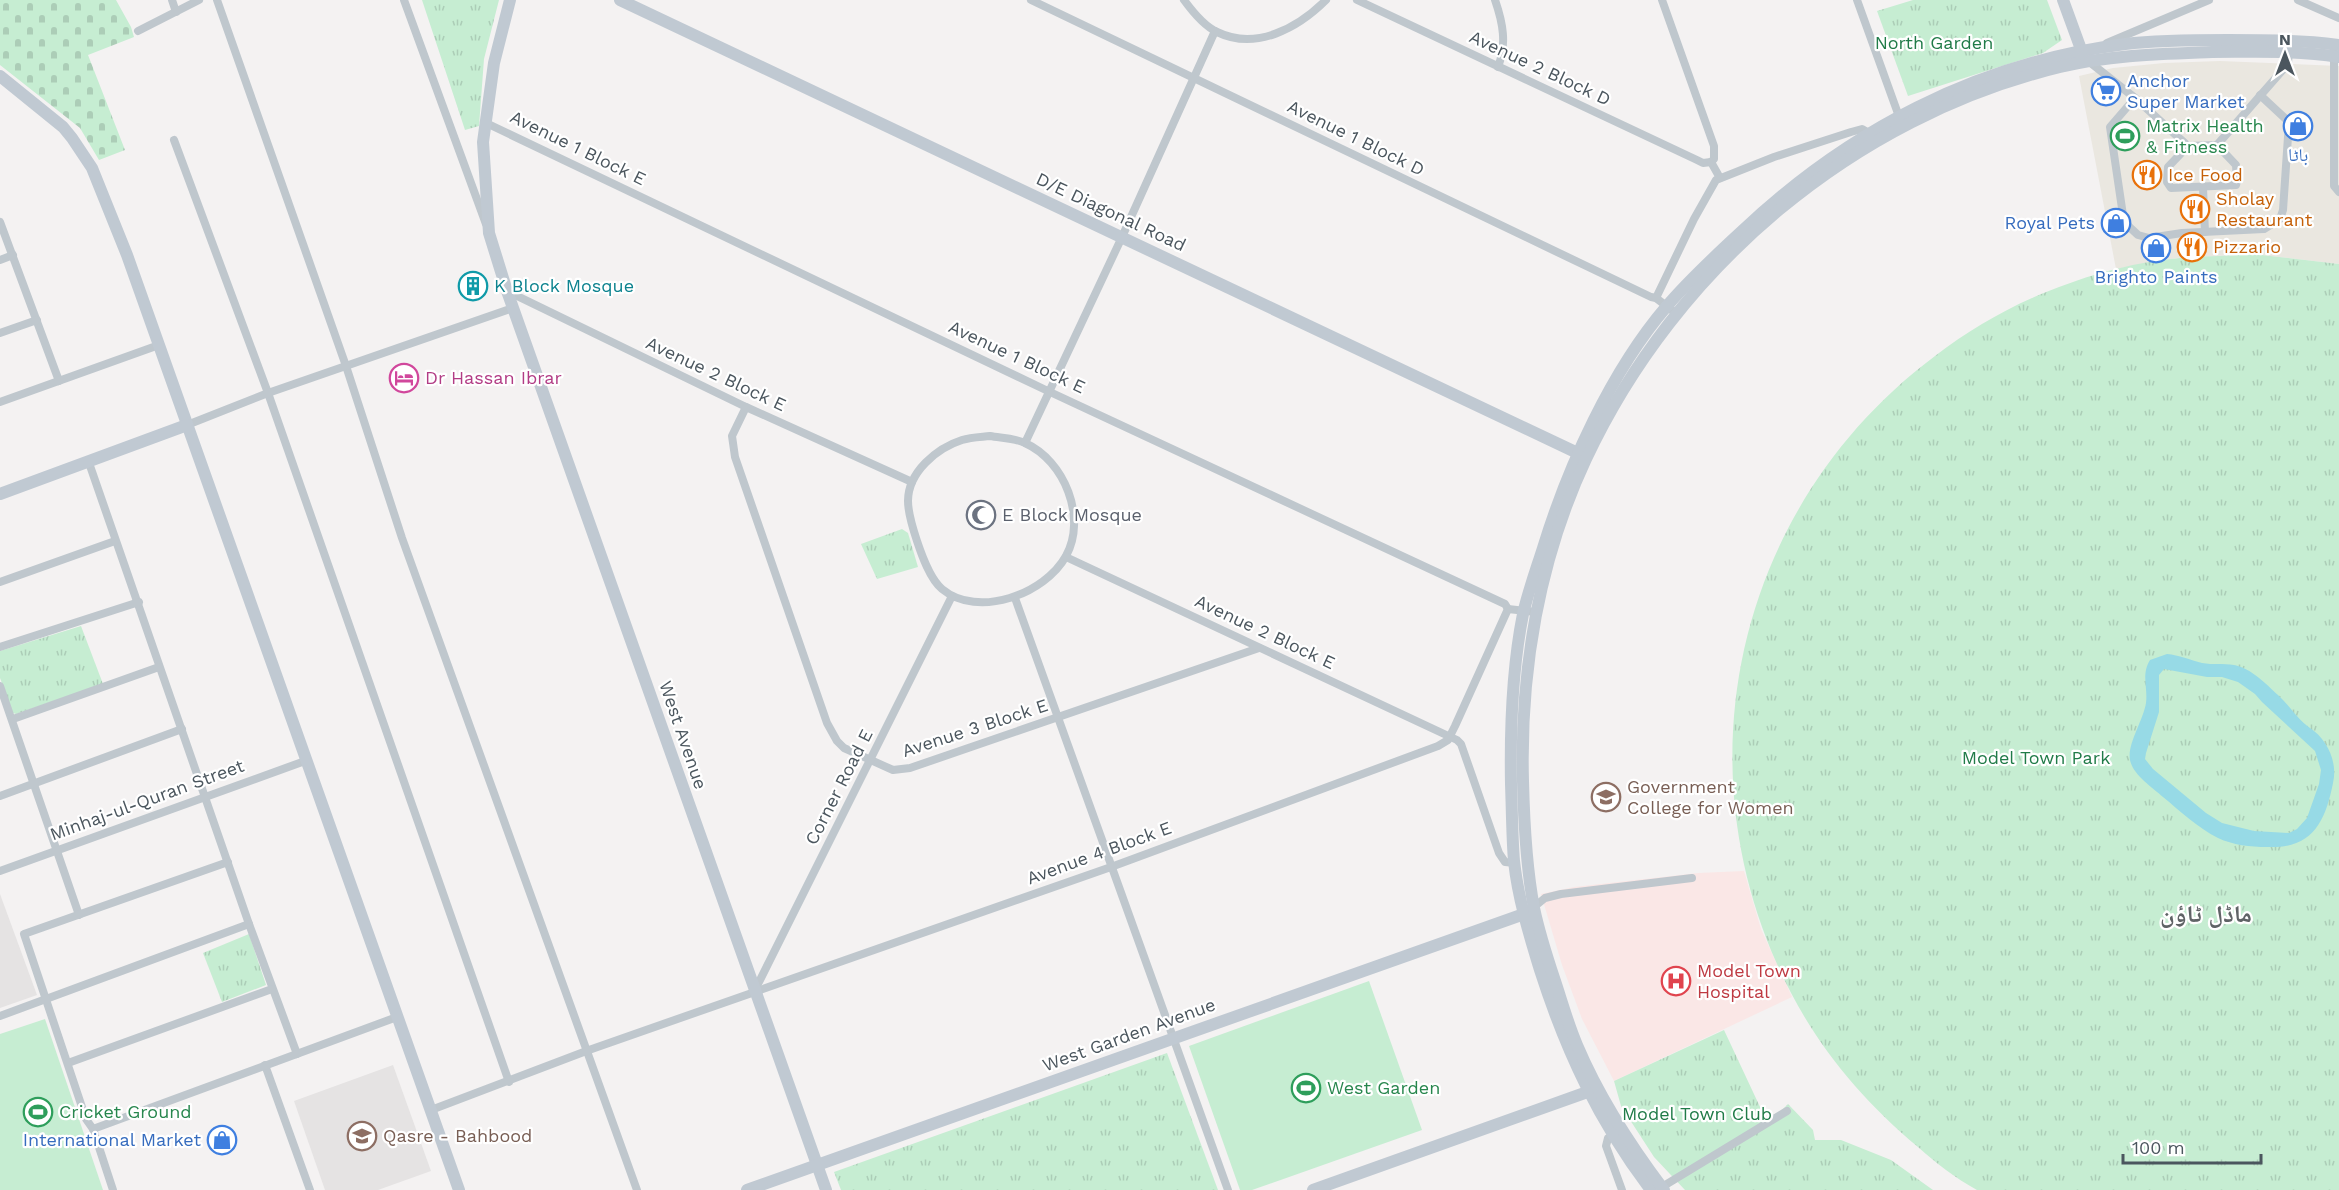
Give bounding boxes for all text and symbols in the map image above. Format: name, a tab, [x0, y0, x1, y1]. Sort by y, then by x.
north arrow	[2255, 24, 2315, 84]
street label: Avenue 2 Block D	[1466, 26, 1614, 110]
text: N	[2279, 30, 2291, 49]
park label: North Garden	[1875, 32, 1993, 53]
place label: Anchor Super Market	[2127, 70, 2245, 112]
supermarket icon: Anchor Super Market	[2090, 75, 2122, 107]
street label: Avenue 1 Block D	[1284, 95, 1428, 180]
street label: Avenue 1 Block E	[507, 106, 649, 189]
shop icon: باٹا	[2282, 110, 2314, 142]
place label: Matrix Health & Fitness	[2146, 115, 2264, 157]
sports icon: Matrix Health & Fitness	[2109, 120, 2141, 152]
place label: باٹا	[2288, 144, 2308, 166]
restaurant icon: Ice Food	[2131, 159, 2163, 191]
place label: Ice Food	[2168, 164, 2243, 185]
street label: D/E Diagonal Road	[1033, 168, 1189, 255]
place label: Sholay Restaurant	[2216, 188, 2313, 230]
restaurant icon: Sholay Restaurant	[2179, 193, 2211, 225]
shop icon: Royal Pets	[2100, 207, 2132, 239]
place label: Royal Pets	[2005, 212, 2095, 233]
restaurant icon: Pizzario	[2176, 231, 2208, 263]
shop icon: Brighto Paints	[2140, 232, 2172, 264]
place label: Pizzario	[2213, 236, 2281, 257]
place label: Brighto Paints	[2095, 266, 2217, 287]
building icon: K Block Mosque	[457, 270, 489, 302]
place label: K Block Mosque	[494, 275, 634, 296]
street label: Avenue 1 Block E	[946, 316, 1089, 397]
street label: Avenue 2 Block E	[643, 332, 790, 415]
hotel icon: Dr Hassan Ibrar	[388, 362, 420, 394]
place label: Dr Hassan Ibrar	[425, 367, 562, 388]
mosque icon: E Block Mosque	[965, 499, 997, 531]
place label: E Block Mosque	[1002, 504, 1142, 525]
street label: Avenue 2 Block E	[1192, 590, 1339, 673]
street label: West Avenue	[655, 678, 712, 792]
street label: Avenue 3 Block E	[899, 694, 1050, 761]
street label: Corner Road E	[800, 726, 877, 848]
park label: Model Town Park	[1962, 747, 2110, 768]
street label: Minhaj-ul-Quran Street	[47, 754, 247, 844]
place label: Government College for Women	[1627, 776, 1794, 818]
school or university icon: Government College for Women	[1590, 781, 1622, 813]
street label: Avenue 4 Block E	[1024, 817, 1174, 888]
district label: ماڈل ٹاؤن	[2160, 900, 2252, 928]
place label: Model Town Hospital	[1697, 960, 1801, 1002]
hospital icon: Model Town Hospital	[1660, 965, 1692, 997]
street label: West Garden Avenue	[1040, 993, 1218, 1076]
sports icon: West Garden	[1290, 1072, 1322, 1104]
place label: West Garden	[1327, 1077, 1440, 1098]
sports icon: Cricket Ground	[22, 1096, 54, 1128]
place label: Cricket Ground	[59, 1101, 192, 1122]
park label: Model Town Club	[1622, 1103, 1772, 1124]
school or university icon: Qasre - Bahbood	[346, 1120, 378, 1152]
shop icon: International Market	[206, 1124, 238, 1156]
place label: Qasre - Bahbood	[383, 1125, 532, 1146]
scale bar	[2123, 1127, 2261, 1165]
place label: International Market	[23, 1129, 201, 1150]
text: 100 m	[2132, 1137, 2185, 1158]

